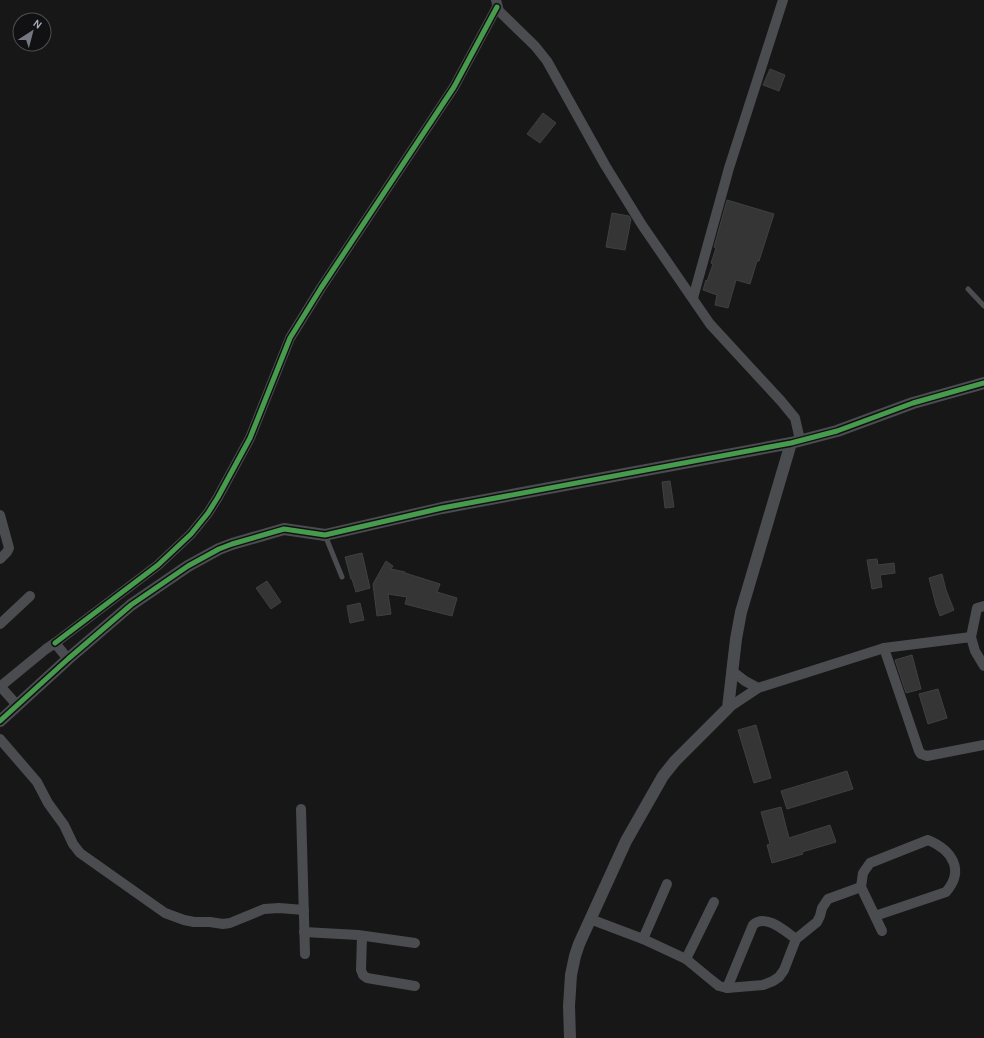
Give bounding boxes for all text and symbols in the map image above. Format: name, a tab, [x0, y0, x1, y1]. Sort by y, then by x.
north arrow	[12, 12, 52, 52]
text: N	[31, 17, 45, 32]

